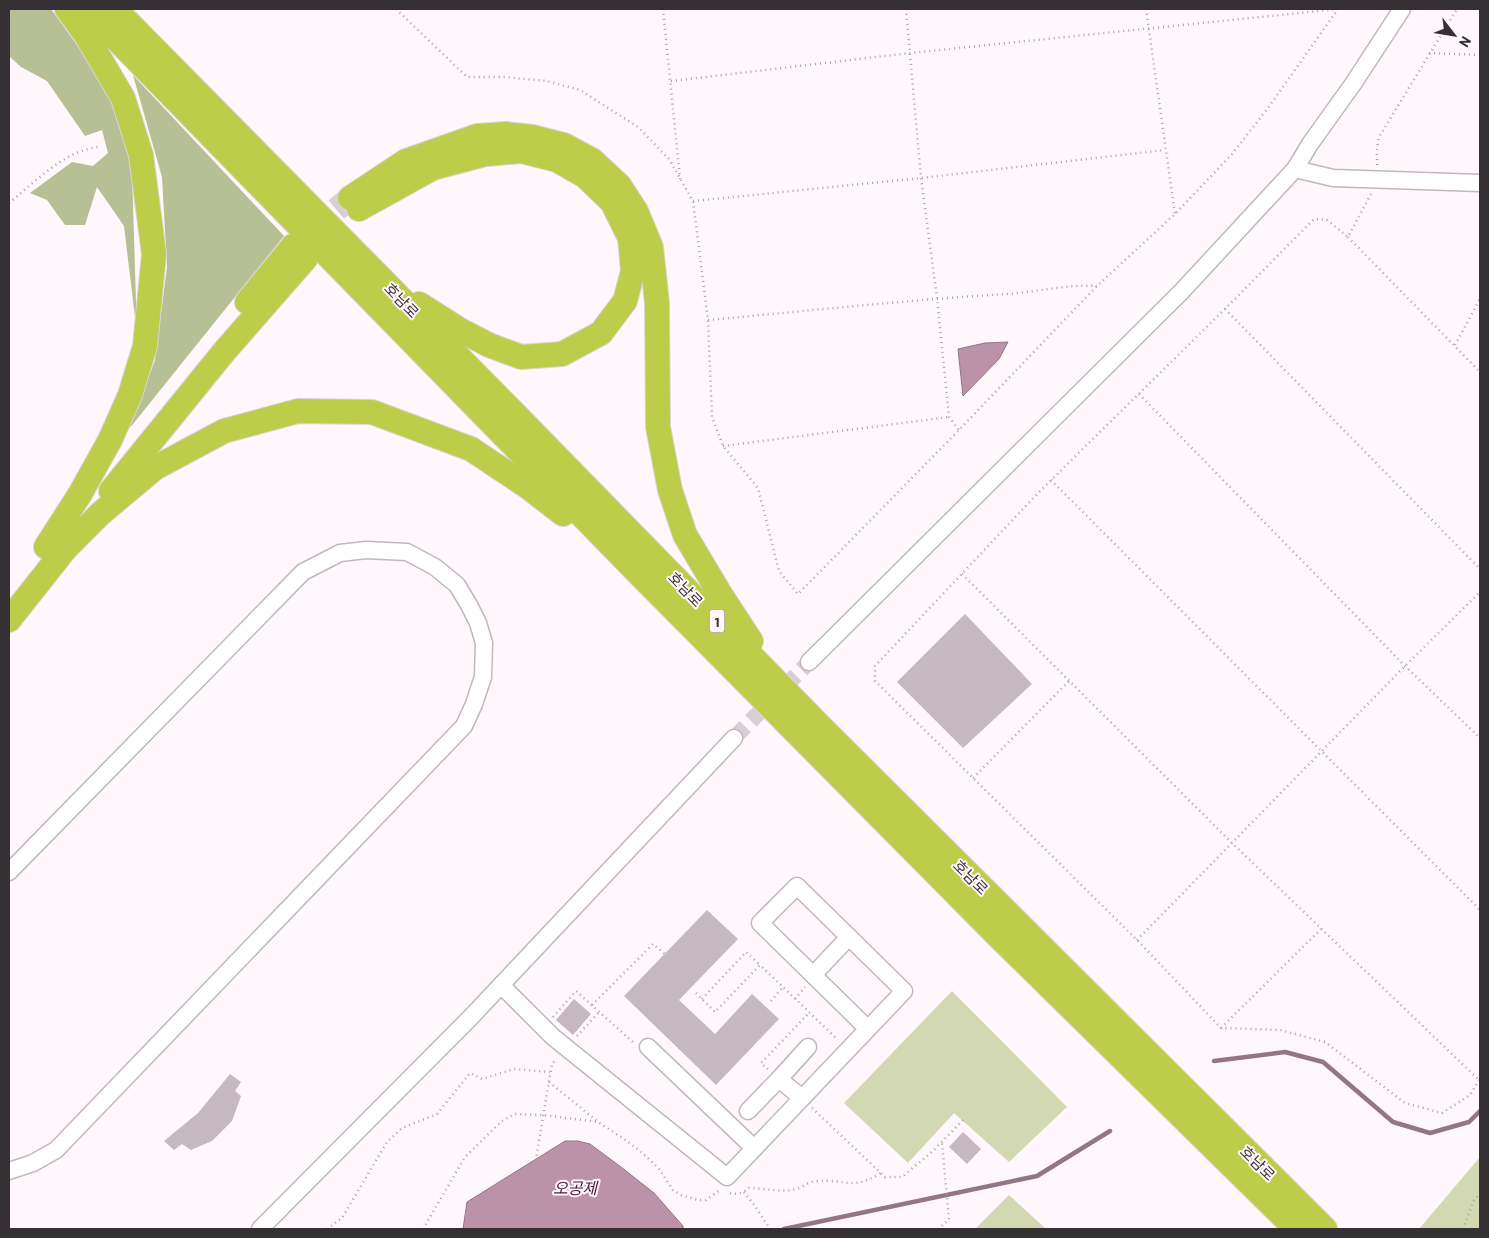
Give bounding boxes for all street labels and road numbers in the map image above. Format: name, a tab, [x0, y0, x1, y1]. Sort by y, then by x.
street label: 호남로	[381, 279, 423, 321]
street label: 호남로	[665, 568, 707, 610]
road number: 1	[710, 610, 724, 632]
street label: 호남로	[950, 856, 992, 898]
street label: 호남로	[1237, 1142, 1279, 1184]

